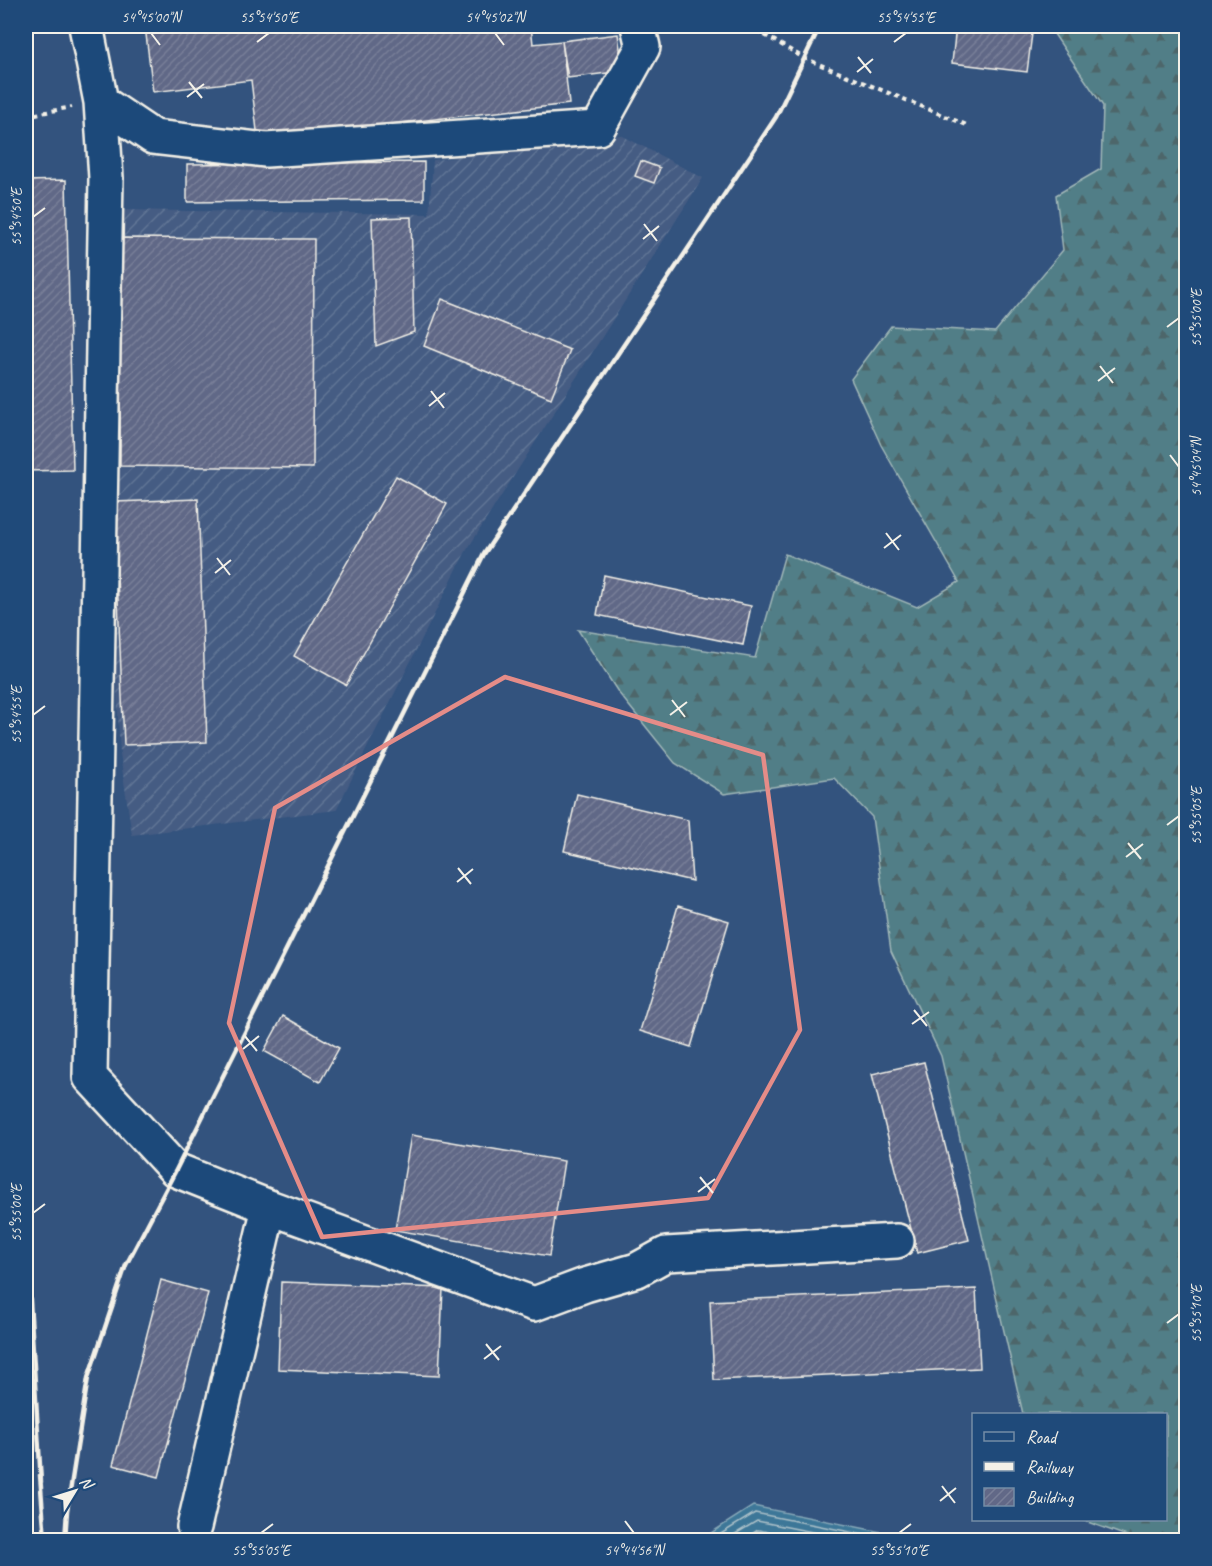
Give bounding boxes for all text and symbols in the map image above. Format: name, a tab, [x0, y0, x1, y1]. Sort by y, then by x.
text: 54°45'00"N	[121, 8, 184, 27]
text: 55°54'50"E	[240, 8, 300, 27]
text: 54°45'02"N	[465, 8, 528, 27]
text: 55°54'55"E	[877, 8, 937, 27]
text: 55°54'50"E	[7, 186, 26, 246]
text: 55°55'00"E	[1187, 287, 1206, 347]
text: 54°45'04"N	[1187, 434, 1206, 497]
text: 55°54'55"E	[7, 684, 26, 744]
text: 55°55'05"E	[1187, 785, 1206, 845]
text: 55°55'00"E	[7, 1182, 26, 1242]
text: 55°55'10"E	[1187, 1283, 1206, 1343]
legend	[972, 1413, 1167, 1521]
text: Road	[1026, 1426, 1059, 1448]
text: Railway	[1026, 1456, 1074, 1478]
north arrow	[45, 1461, 105, 1521]
text: N	[75, 1472, 99, 1495]
text: Building	[1026, 1486, 1075, 1508]
text: 55°55'05"E	[232, 1541, 292, 1560]
text: 54°44'56"N	[604, 1541, 667, 1560]
text: 55°55'10"E	[870, 1541, 930, 1560]

